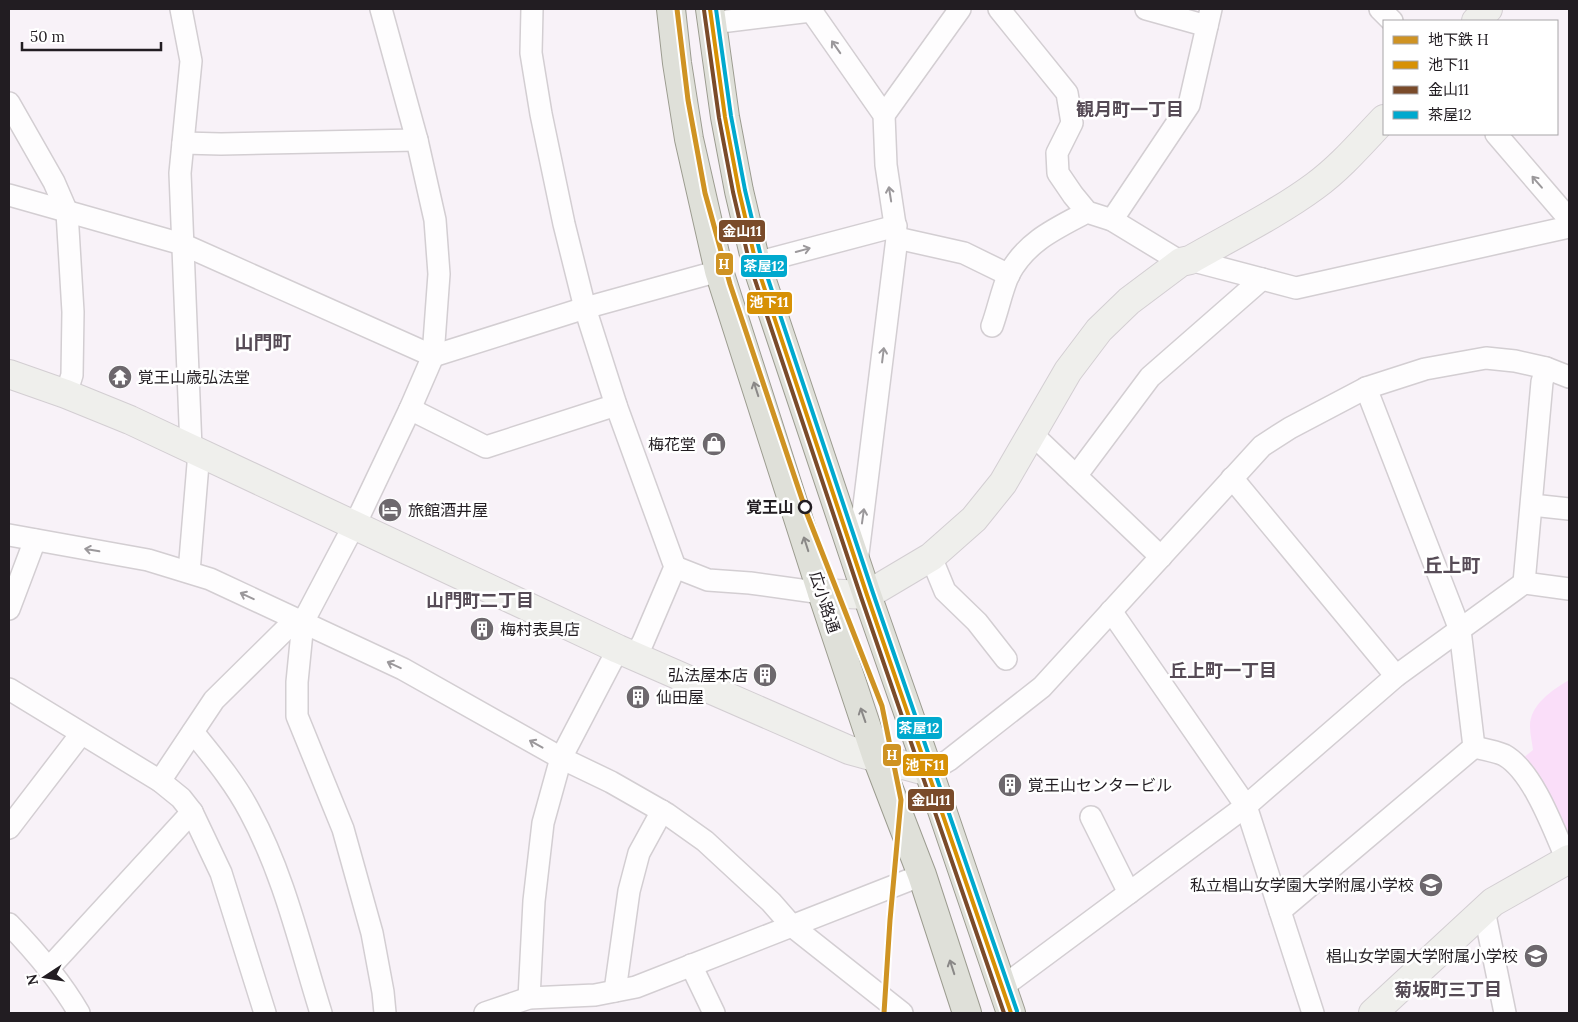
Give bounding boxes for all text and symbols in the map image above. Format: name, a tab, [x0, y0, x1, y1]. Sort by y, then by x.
scale bar	[22, 20, 161, 52]
legend	[1383, 20, 1558, 135]
text: 50 m	[30, 27, 65, 46]
text: 地下鉄 H	[1428, 30, 1489, 49]
one-way arrow	[831, 40, 841, 54]
text: 池下11	[1428, 55, 1469, 74]
text: 金山11	[1428, 80, 1469, 99]
district label: 観月町一丁目	[1076, 98, 1184, 121]
text: 茶屋12	[1428, 105, 1472, 124]
one-way arrow	[1532, 176, 1543, 189]
one-way arrow	[885, 186, 895, 202]
line badge: 金山11	[718, 219, 766, 243]
text: 金山11	[722, 222, 762, 240]
one-way arrow	[794, 245, 810, 254]
line badge: H	[715, 252, 734, 276]
line badge: 茶屋12	[740, 254, 788, 278]
text: H	[718, 255, 730, 273]
text: 茶屋12	[743, 257, 785, 275]
line badge: 池下11	[746, 291, 793, 315]
text: 池下11	[749, 293, 789, 311]
district label: 山門町	[234, 330, 292, 354]
one-way arrow	[878, 347, 888, 363]
temple icon: 覚王山歳弘法堂	[107, 364, 133, 390]
place label: 覚王山歳弘法堂	[138, 367, 250, 387]
one-way arrow	[751, 382, 760, 398]
shop icon: 梅花堂	[701, 431, 727, 457]
place label: 梅花堂	[648, 434, 696, 454]
hotel icon: 旅館酒井屋	[377, 497, 403, 523]
place label: 覚王山	[746, 497, 794, 517]
place label: 旅館酒井屋	[408, 500, 488, 520]
marker: 覚王山	[798, 500, 812, 514]
one-way arrow	[859, 508, 869, 524]
one-way arrow	[801, 537, 810, 552]
one-way arrow	[84, 545, 100, 555]
district label: 丘上町	[1423, 553, 1481, 577]
street label: 広小路通	[806, 568, 844, 636]
district label: 山門町二丁目	[426, 589, 534, 612]
one-way arrow	[240, 591, 255, 600]
building icon: 梅村表具店	[469, 616, 495, 642]
place label: 梅村表具店	[500, 619, 580, 639]
district label: 丘上町一丁目	[1169, 659, 1277, 682]
one-way arrow	[387, 660, 402, 669]
building icon: 弘法屋本店	[752, 662, 778, 688]
place label: 弘法屋本店	[668, 665, 748, 685]
building icon: 仙田屋	[625, 684, 651, 710]
place label: 仙田屋	[656, 687, 704, 707]
one-way arrow	[858, 708, 867, 723]
line badge: 茶屋12	[896, 716, 943, 740]
text: 茶屋12	[898, 719, 940, 737]
one-way arrow	[529, 739, 544, 749]
line badge: H	[882, 743, 902, 767]
text: H	[886, 746, 898, 764]
line badge: 池下11	[902, 753, 949, 777]
text: 池下11	[905, 756, 945, 774]
building icon: 覚王山センタービル	[997, 772, 1023, 798]
place label: 覚王山センタービル	[1028, 775, 1172, 795]
line badge: 金山11	[907, 788, 955, 812]
text: 金山11	[911, 791, 951, 809]
school or university icon: 私立椙山女学園大学附属小学校	[1418, 872, 1444, 898]
place label: 私立椙山女学園大学附属小学校	[1190, 875, 1414, 895]
school or university icon: 椙山女学園大学附属小学校	[1523, 943, 1549, 969]
place label: 椙山女学園大学附属小学校	[1326, 946, 1518, 966]
north arrow	[20, 952, 70, 1002]
one-way arrow	[947, 960, 956, 975]
text: N	[22, 972, 42, 987]
district label: 菊坂町三丁目	[1394, 978, 1502, 1001]

